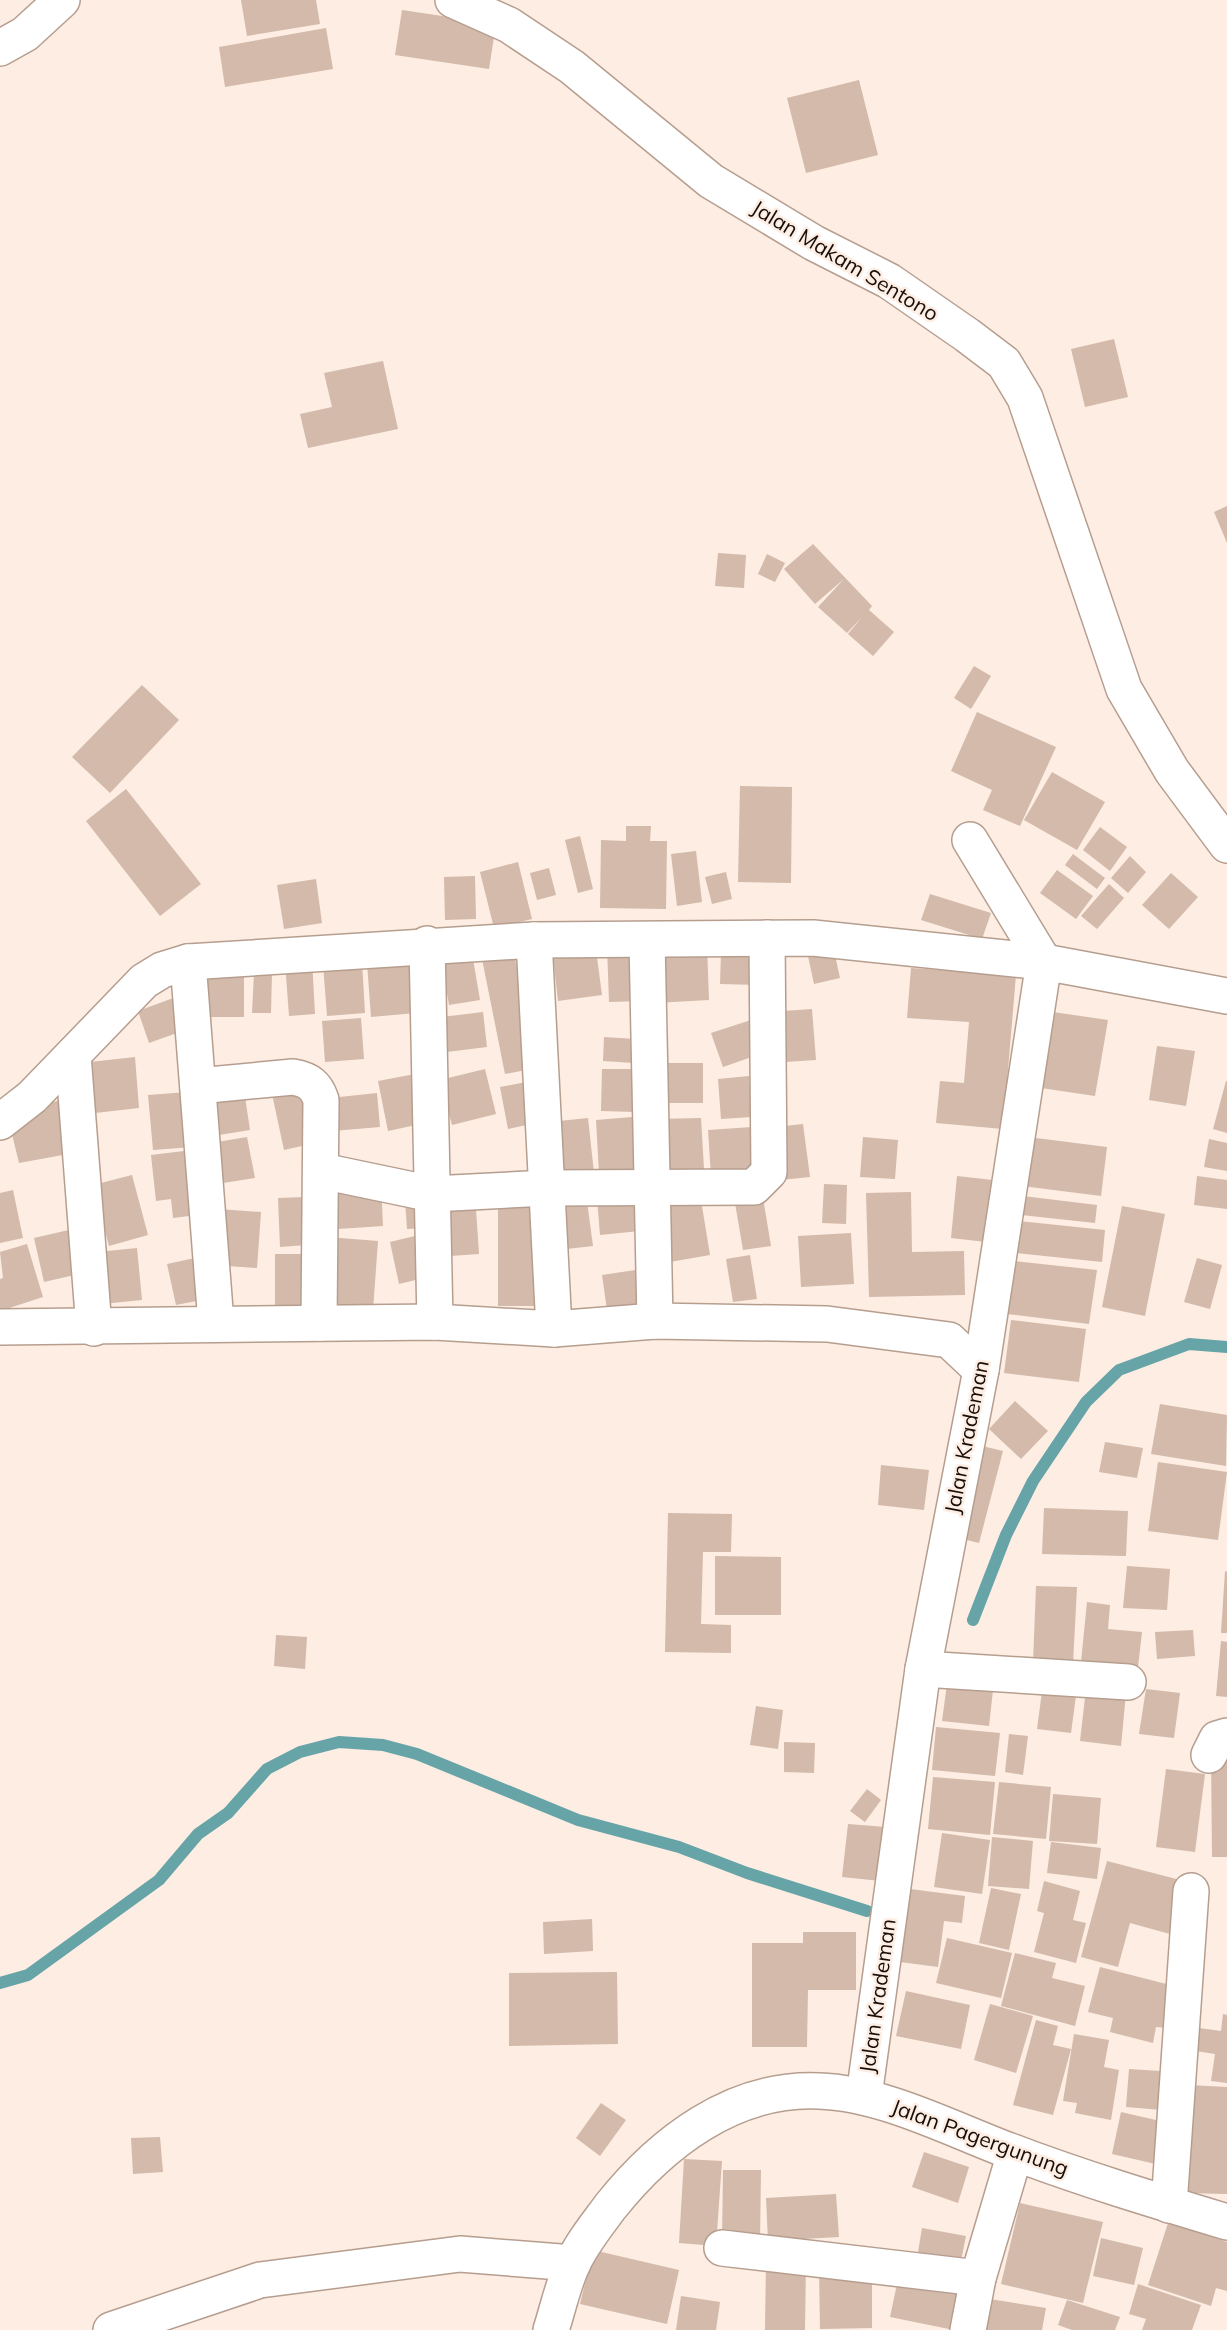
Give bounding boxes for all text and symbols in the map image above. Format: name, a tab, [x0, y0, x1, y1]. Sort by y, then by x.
street label: Jalan Makam Sentono	[747, 194, 944, 326]
street label: Jalan Krademan	[938, 1358, 994, 1516]
street label: Jalan Krademan	[853, 1917, 901, 2075]
street label: Jalan Pagergunung	[888, 2093, 1072, 2181]

